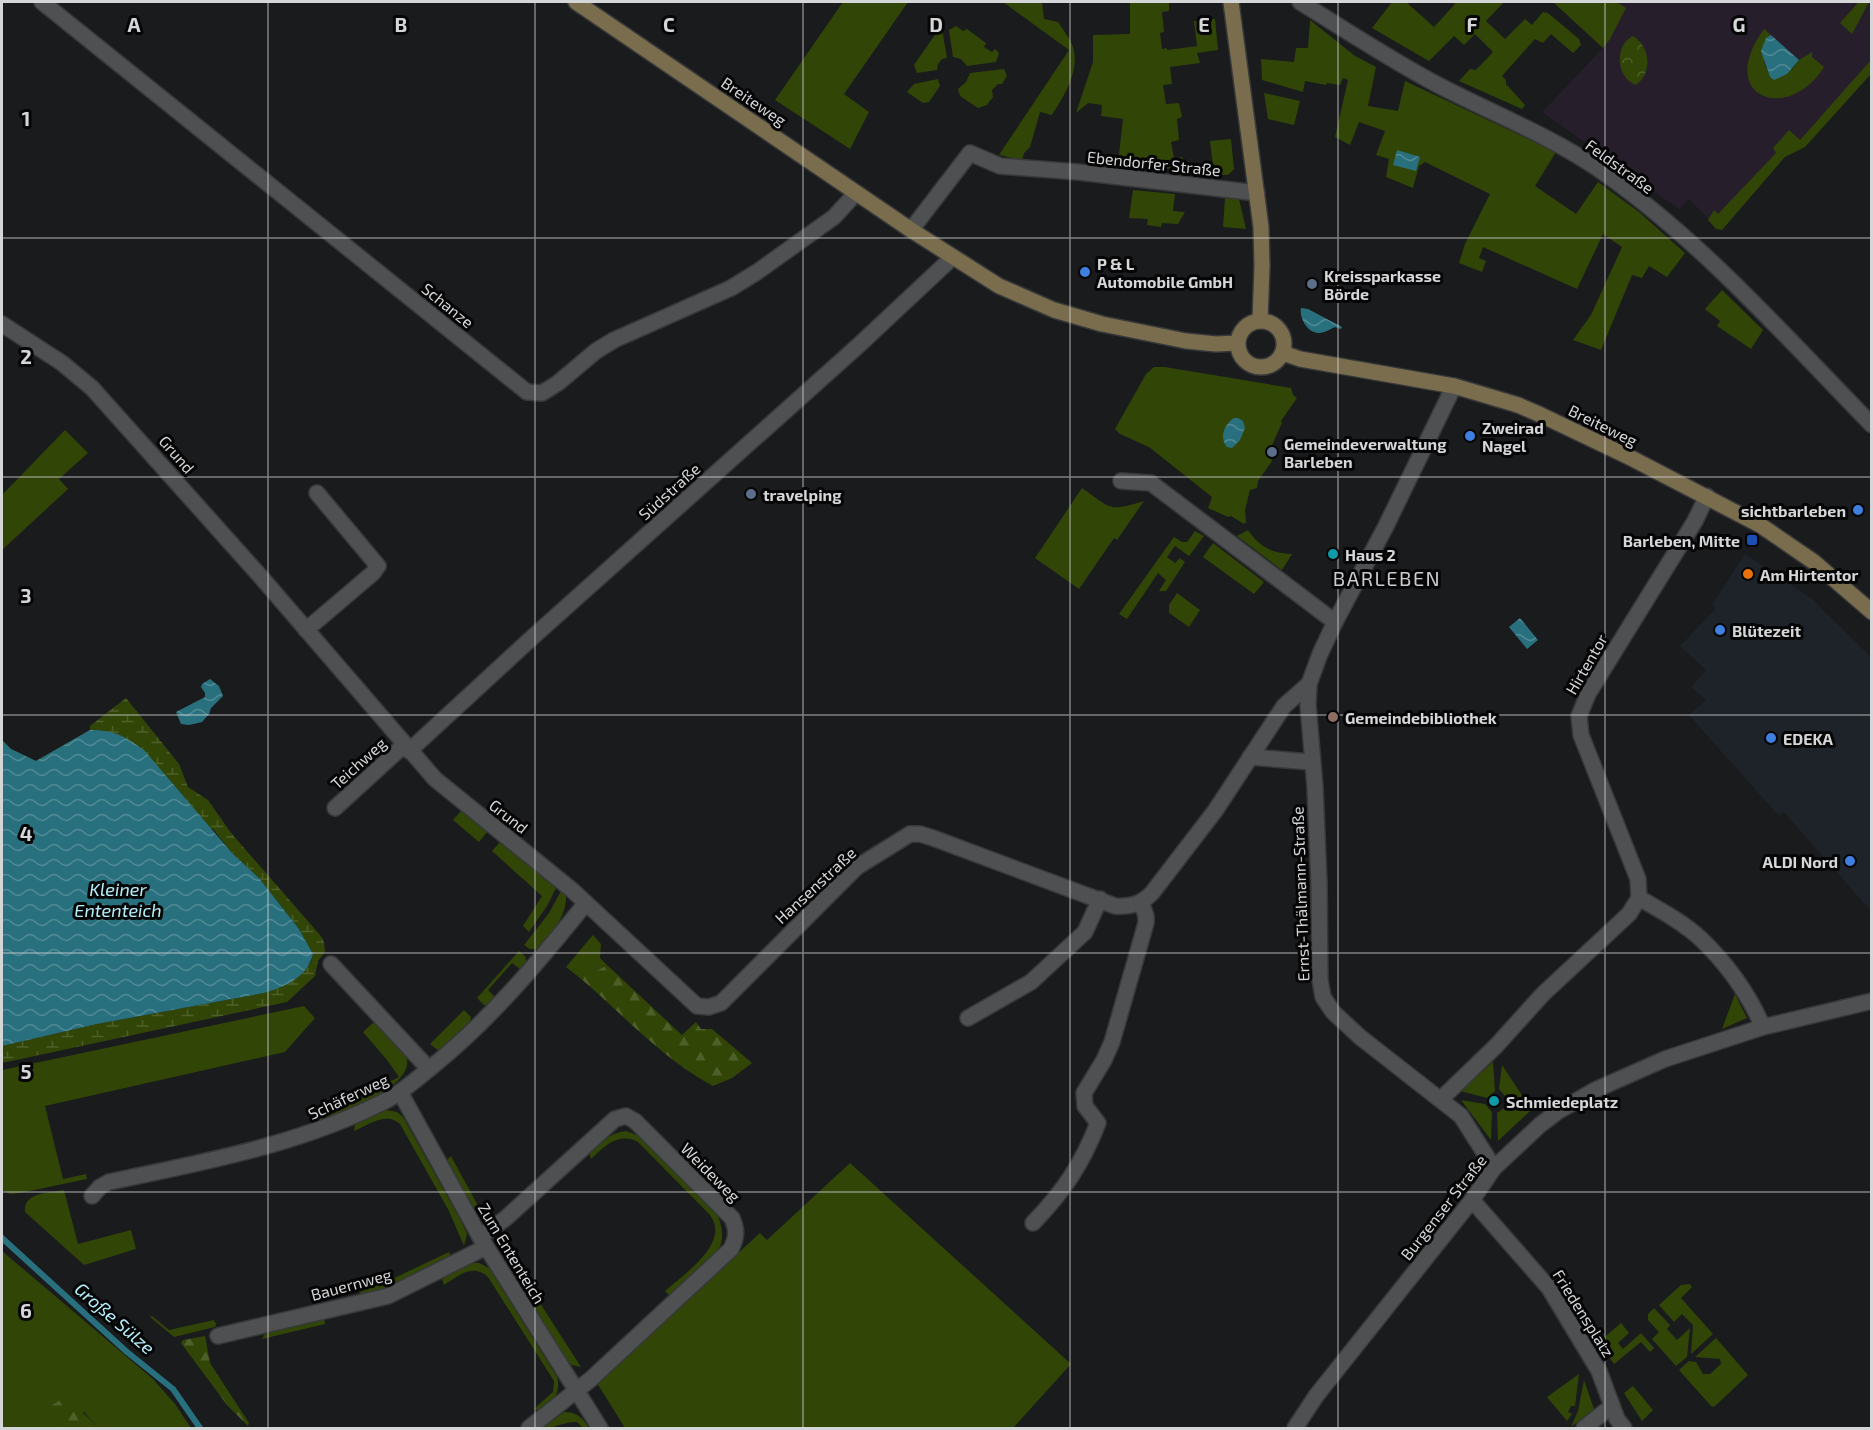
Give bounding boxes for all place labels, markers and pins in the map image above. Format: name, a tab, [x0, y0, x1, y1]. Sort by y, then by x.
place label: P & L Automobile GmbH	[1097, 254, 1233, 291]
marker: P & L Automobile GmbH	[1078, 265, 1092, 279]
place label: Kreissparkasse Börde	[1324, 266, 1441, 303]
marker: Kreissparkasse Börde	[1305, 277, 1319, 291]
place label: Zweirad Nagel	[1482, 418, 1544, 455]
marker: Zweirad Nagel	[1463, 429, 1477, 443]
place label: Gemeindeverwaltung Barleben	[1284, 434, 1447, 471]
marker: Gemeindeverwaltung Barleben	[1265, 445, 1279, 459]
place label: travelping	[763, 485, 842, 504]
marker: travelping	[744, 487, 758, 501]
place label: sichtbarleben	[1741, 501, 1846, 520]
marker: sichtbarleben	[1851, 503, 1865, 517]
place label: Barleben, Mitte	[1623, 531, 1740, 550]
marker: Barleben, Mitte	[1745, 533, 1759, 547]
place label: Haus 2	[1345, 545, 1396, 564]
marker: Haus 2	[1326, 547, 1340, 561]
place label: Am Hirtentor	[1760, 565, 1859, 584]
marker: Am Hirtentor	[1741, 567, 1755, 581]
place label: Blütezeit	[1732, 621, 1801, 640]
marker: Blütezeit	[1713, 623, 1727, 637]
place label: Gemeindebibliothek	[1345, 708, 1497, 727]
marker: Gemeindebibliothek	[1326, 710, 1340, 724]
place label: EDEKA	[1783, 729, 1834, 748]
marker: EDEKA	[1764, 731, 1778, 745]
place label: ALDI Nord	[1763, 852, 1838, 871]
marker: ALDI Nord	[1843, 854, 1857, 868]
place label: Schmiedeplatz	[1506, 1092, 1618, 1111]
marker: Schmiedeplatz	[1487, 1094, 1501, 1108]

